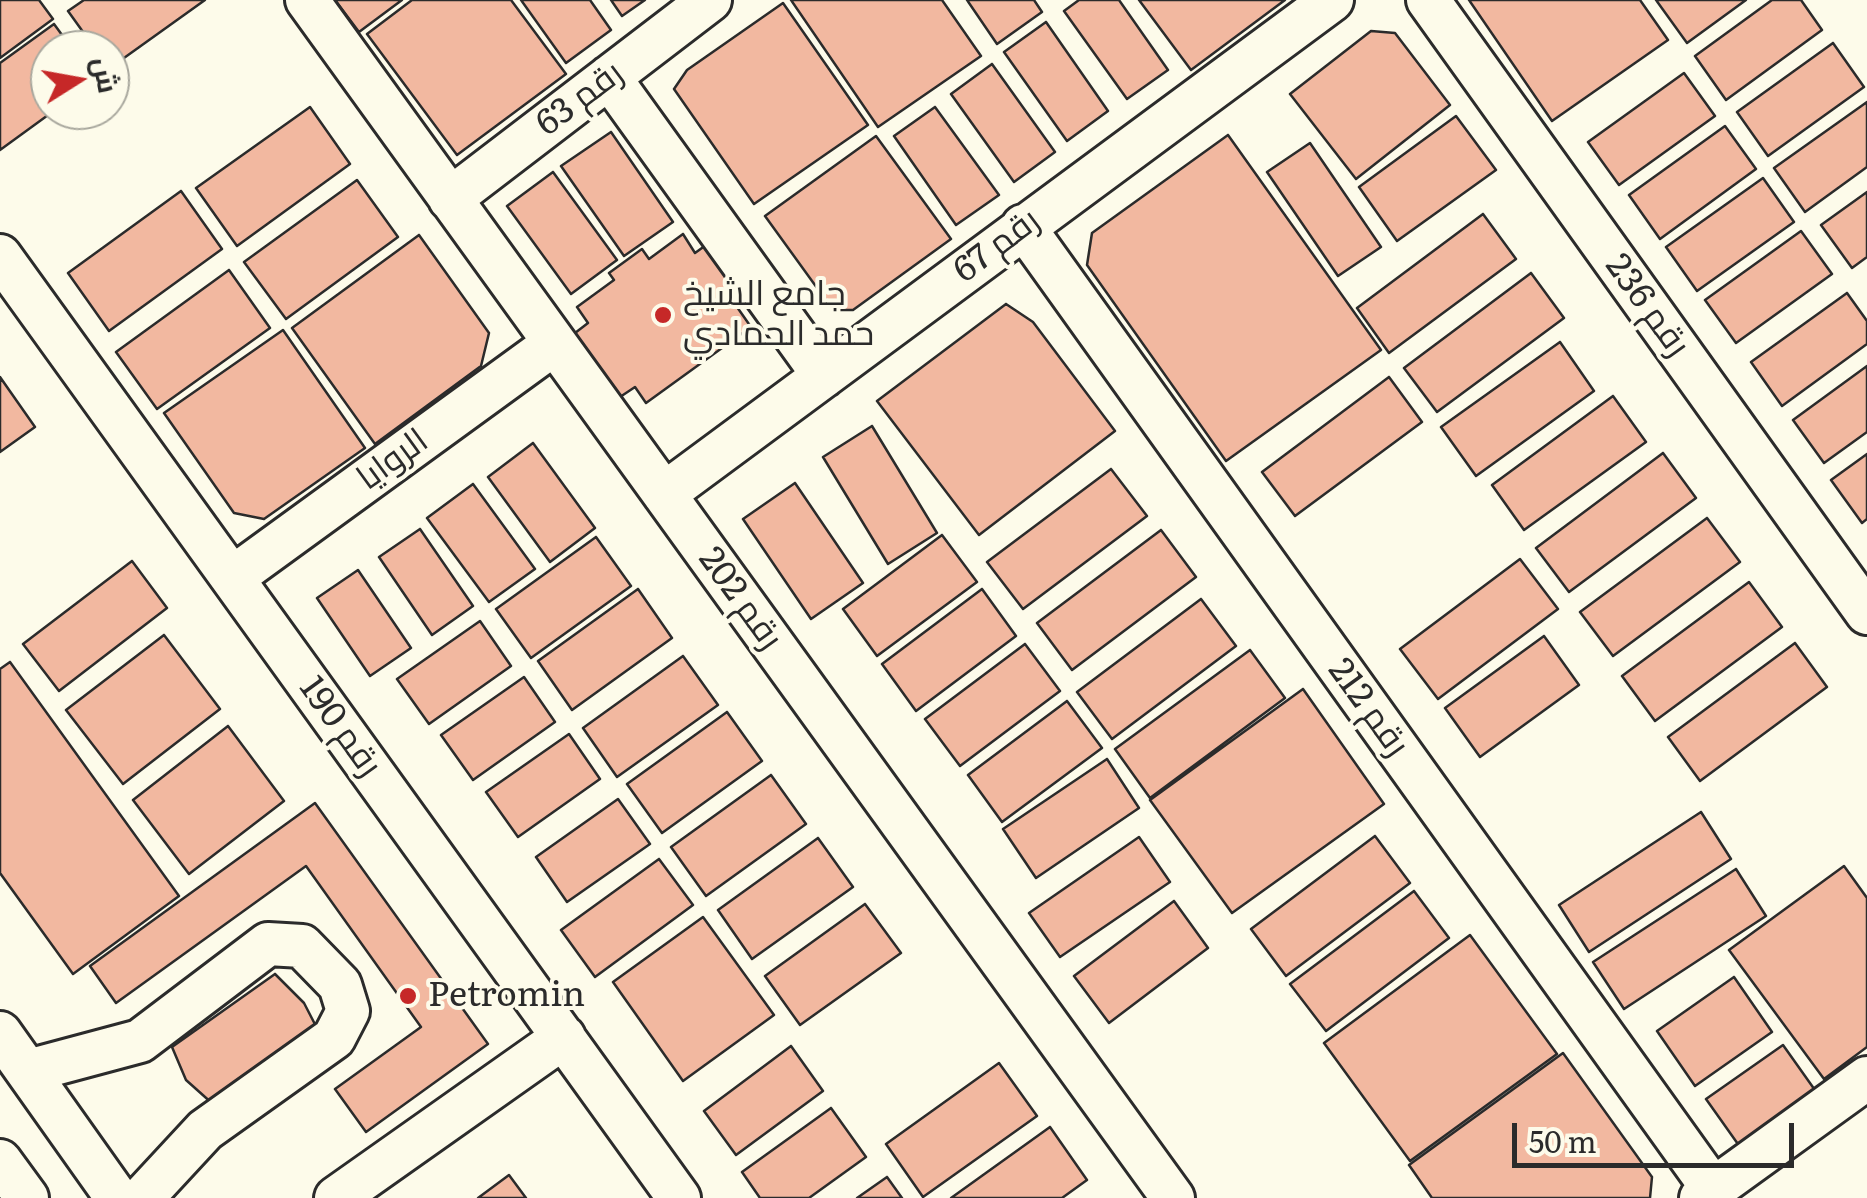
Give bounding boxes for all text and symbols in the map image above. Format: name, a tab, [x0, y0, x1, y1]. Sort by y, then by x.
north arrow	[30, 30, 130, 130]
text: ش	[83, 53, 132, 96]
street label: رقم 63	[528, 53, 632, 145]
street label: رقم 67	[946, 200, 1048, 292]
street label: رقم 236	[1596, 247, 1698, 365]
place label: جامع الشيخ حمد الحمادي	[683, 274, 874, 356]
marker: جامع الشيخ حمد الحمادي	[652, 304, 674, 326]
street label: الروايا	[349, 420, 437, 500]
street label: رقم 202	[689, 540, 791, 658]
street label: رقم 212	[1319, 651, 1417, 765]
street label: رقم 190	[290, 669, 390, 785]
place label: Petromin	[428, 975, 585, 1017]
marker: Petromin	[397, 985, 419, 1007]
scale bar	[1517, 1103, 1800, 1165]
text: 50 m	[1529, 1118, 1597, 1162]

